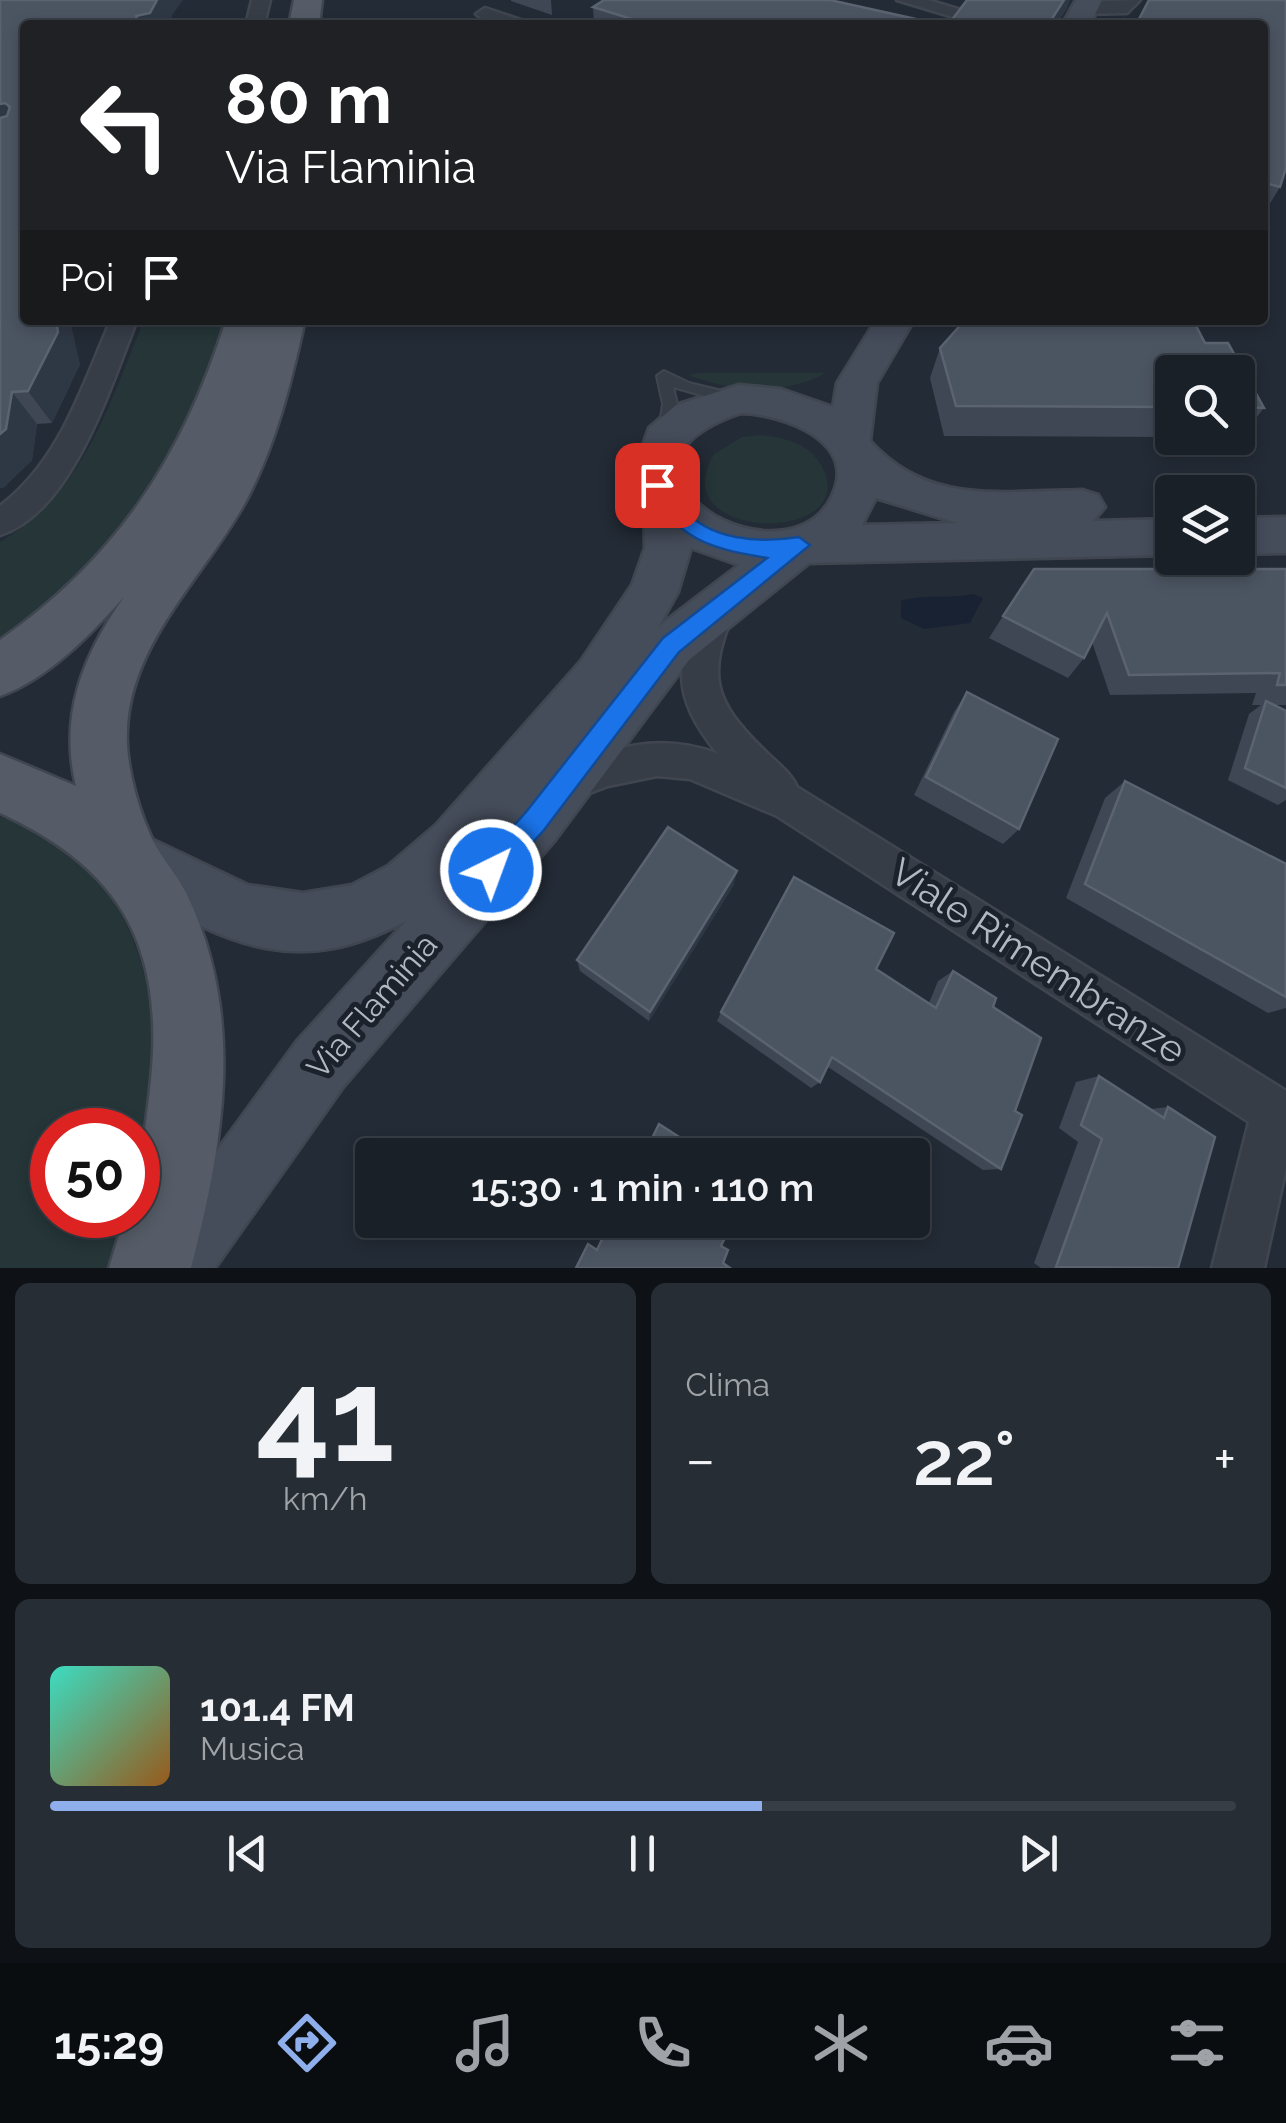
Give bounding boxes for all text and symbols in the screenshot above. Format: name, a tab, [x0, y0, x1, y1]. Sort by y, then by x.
text: 80 m	[225, 57, 392, 139]
icon: left	[60, 60, 190, 190]
text: Via Flaminia	[225, 141, 476, 194]
icon: arrive	[134, 250, 189, 305]
text: Poi	[60, 255, 114, 300]
map controls	[1155, 355, 1255, 575]
button: search	[1155, 355, 1255, 455]
pin	[615, 443, 700, 528]
icon: arrive	[630, 458, 685, 513]
button: layers	[1155, 475, 1255, 575]
position arrow	[439, 818, 543, 922]
street label: Viale Rimembranze	[882, 848, 1194, 1073]
street label: Via Flaminia	[299, 926, 444, 1085]
speed limit sign: 50	[30, 1108, 160, 1238]
text: 15:30 · 1 min · 110 m	[471, 1165, 814, 1210]
text: 41	[256, 1339, 394, 1491]
text: Clima	[686, 1366, 770, 1403]
text: 22°	[913, 1414, 1015, 1503]
text: −	[686, 1427, 715, 1492]
text: +	[1213, 1427, 1236, 1492]
text: km/h	[283, 1480, 367, 1517]
text: 101.4 FM	[200, 1685, 355, 1730]
text: Musica	[200, 1730, 305, 1767]
icon: previous	[220, 1826, 275, 1881]
icon: pause	[615, 1826, 670, 1881]
icon: next	[1011, 1826, 1066, 1881]
icon: directions	[272, 2008, 342, 2078]
icon: music	[450, 2008, 520, 2078]
icon: phone	[628, 2008, 698, 2078]
icon: climate	[806, 2008, 876, 2078]
icon: car	[984, 2008, 1054, 2078]
icon: filters	[1162, 2008, 1232, 2078]
text: 15:29	[54, 2017, 164, 2070]

